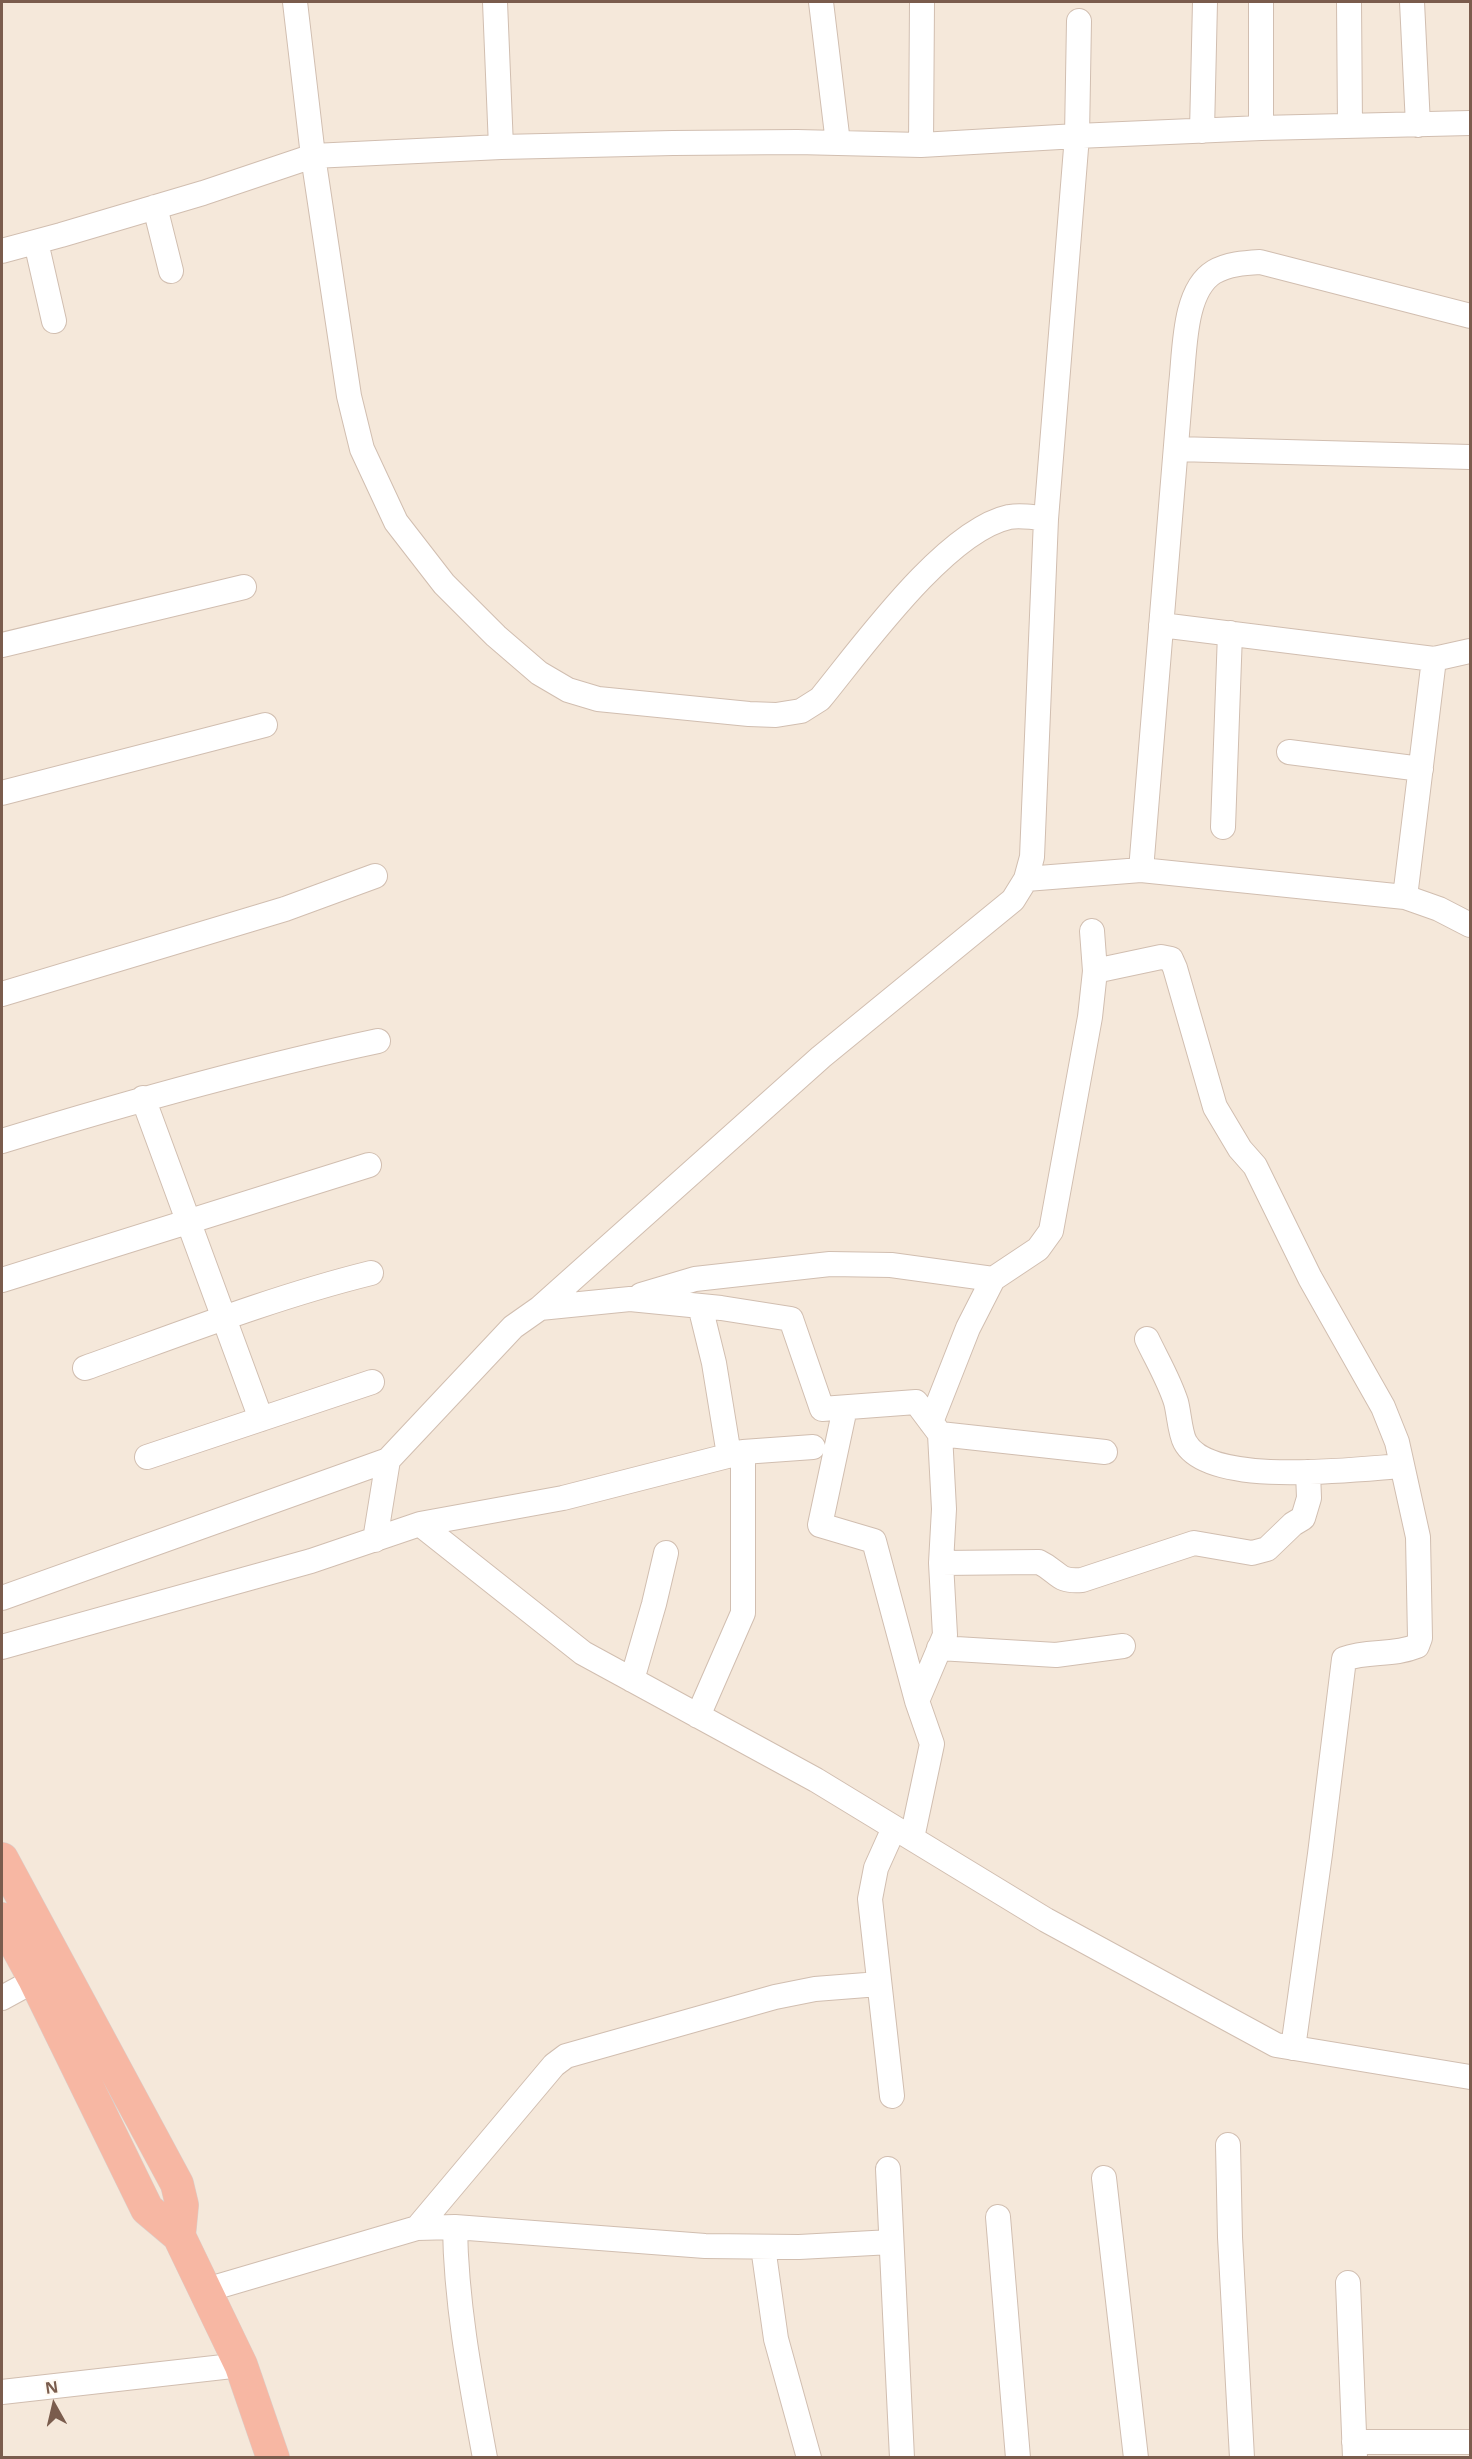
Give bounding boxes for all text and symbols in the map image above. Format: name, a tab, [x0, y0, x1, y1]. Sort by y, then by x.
north arrow	[24, 2375, 84, 2435]
text: N	[44, 2375, 59, 2399]

